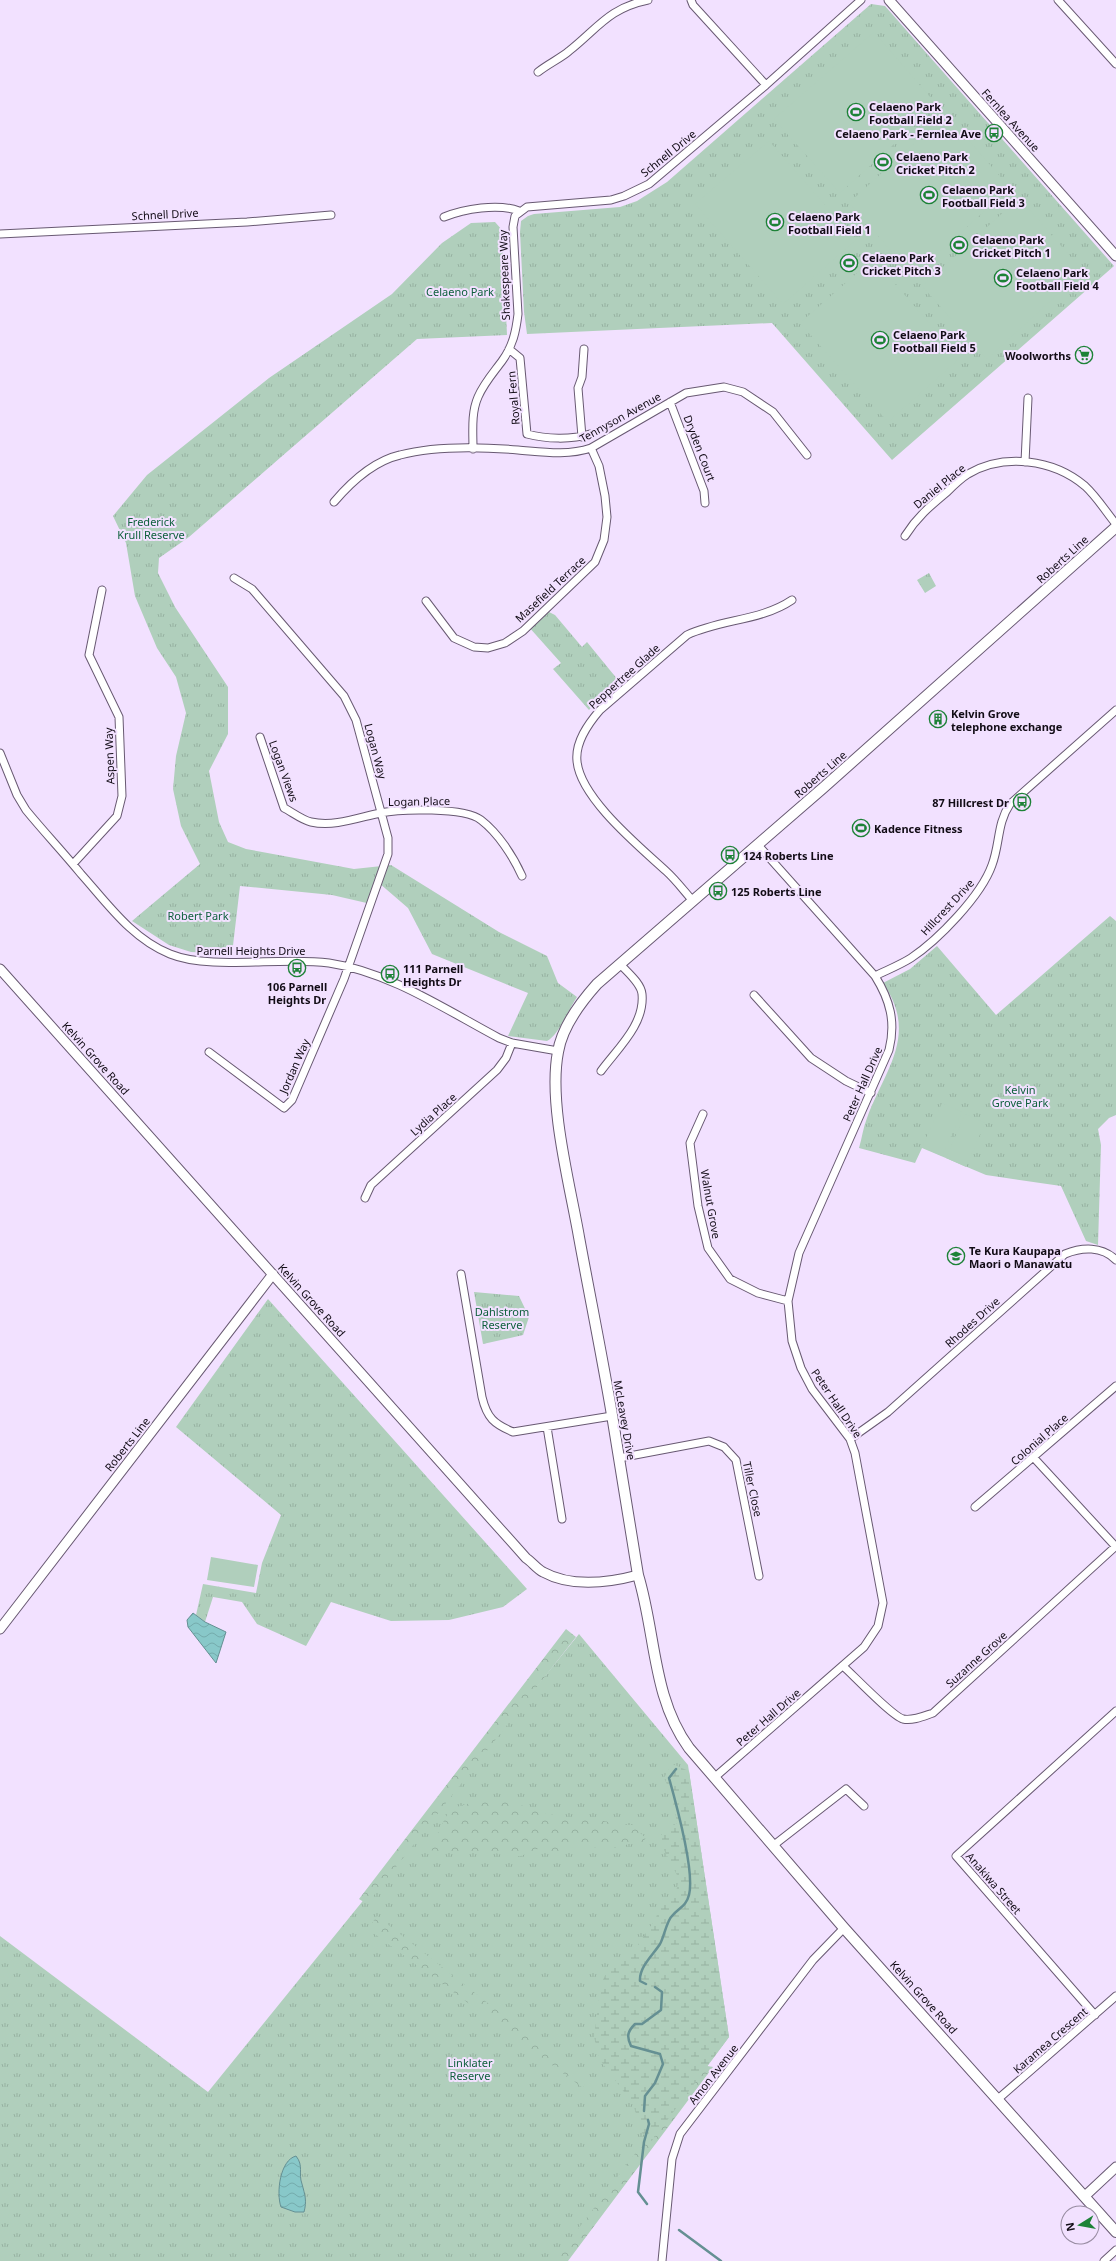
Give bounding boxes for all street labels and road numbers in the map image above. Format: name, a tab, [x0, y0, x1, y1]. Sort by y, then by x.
street label: Fernlea Avenue	[979, 85, 1043, 155]
street label: Schnell Drive	[637, 126, 699, 180]
street label: Schnell Drive	[131, 205, 199, 223]
street label: Shakespeare Way	[495, 229, 513, 321]
street label: Royal Fern	[503, 370, 523, 426]
street label: Tennyson Avenue	[577, 388, 663, 446]
street label: Dryden Court	[681, 413, 720, 483]
street label: Daniel Place	[910, 460, 968, 512]
street label: Roberts Line	[1033, 532, 1091, 586]
street label: Masefield Terrace	[512, 552, 588, 626]
street label: Peppertree Glade	[585, 640, 663, 712]
street label: Logan Way	[361, 722, 391, 781]
street label: Aspen Way	[101, 727, 117, 785]
street label: Logan Views	[266, 738, 302, 804]
street label: Roberts Line	[791, 747, 849, 801]
street label: Logan Place	[388, 793, 450, 809]
street label: Hillcrest Drive	[917, 876, 977, 938]
street label: Parnell Heights Drive	[197, 943, 305, 958]
street label: Kelvin Grove Road	[59, 1018, 133, 1098]
street label: Jordan Way	[275, 1036, 313, 1097]
street label: Peter Hall Drive	[839, 1044, 885, 1124]
street label: Lydia Place	[407, 1089, 459, 1139]
street label: Walnut Grove	[698, 1168, 724, 1240]
street label: Kelvin Grove Road	[275, 1260, 349, 1340]
street label: Rhodes Drive	[941, 1293, 1003, 1351]
street label: Peter Hall Drive	[808, 1365, 866, 1441]
street label: McLeavey Drive	[611, 1379, 639, 1461]
street label: Colonial Place	[1007, 1410, 1071, 1468]
street label: Roberts Line	[101, 1414, 153, 1474]
street label: Tiller Close	[740, 1460, 766, 1518]
street label: Suzanne Grove	[942, 1628, 1010, 1690]
street label: Peter Hall Drive	[733, 1685, 803, 1749]
street label: Anakiwa Street	[963, 1849, 1025, 1917]
street label: Kelvin Grove Road	[887, 1957, 961, 2037]
street label: Karamea Crescent	[1010, 2003, 1090, 2076]
street label: Amon Avenue	[685, 2041, 741, 2107]

